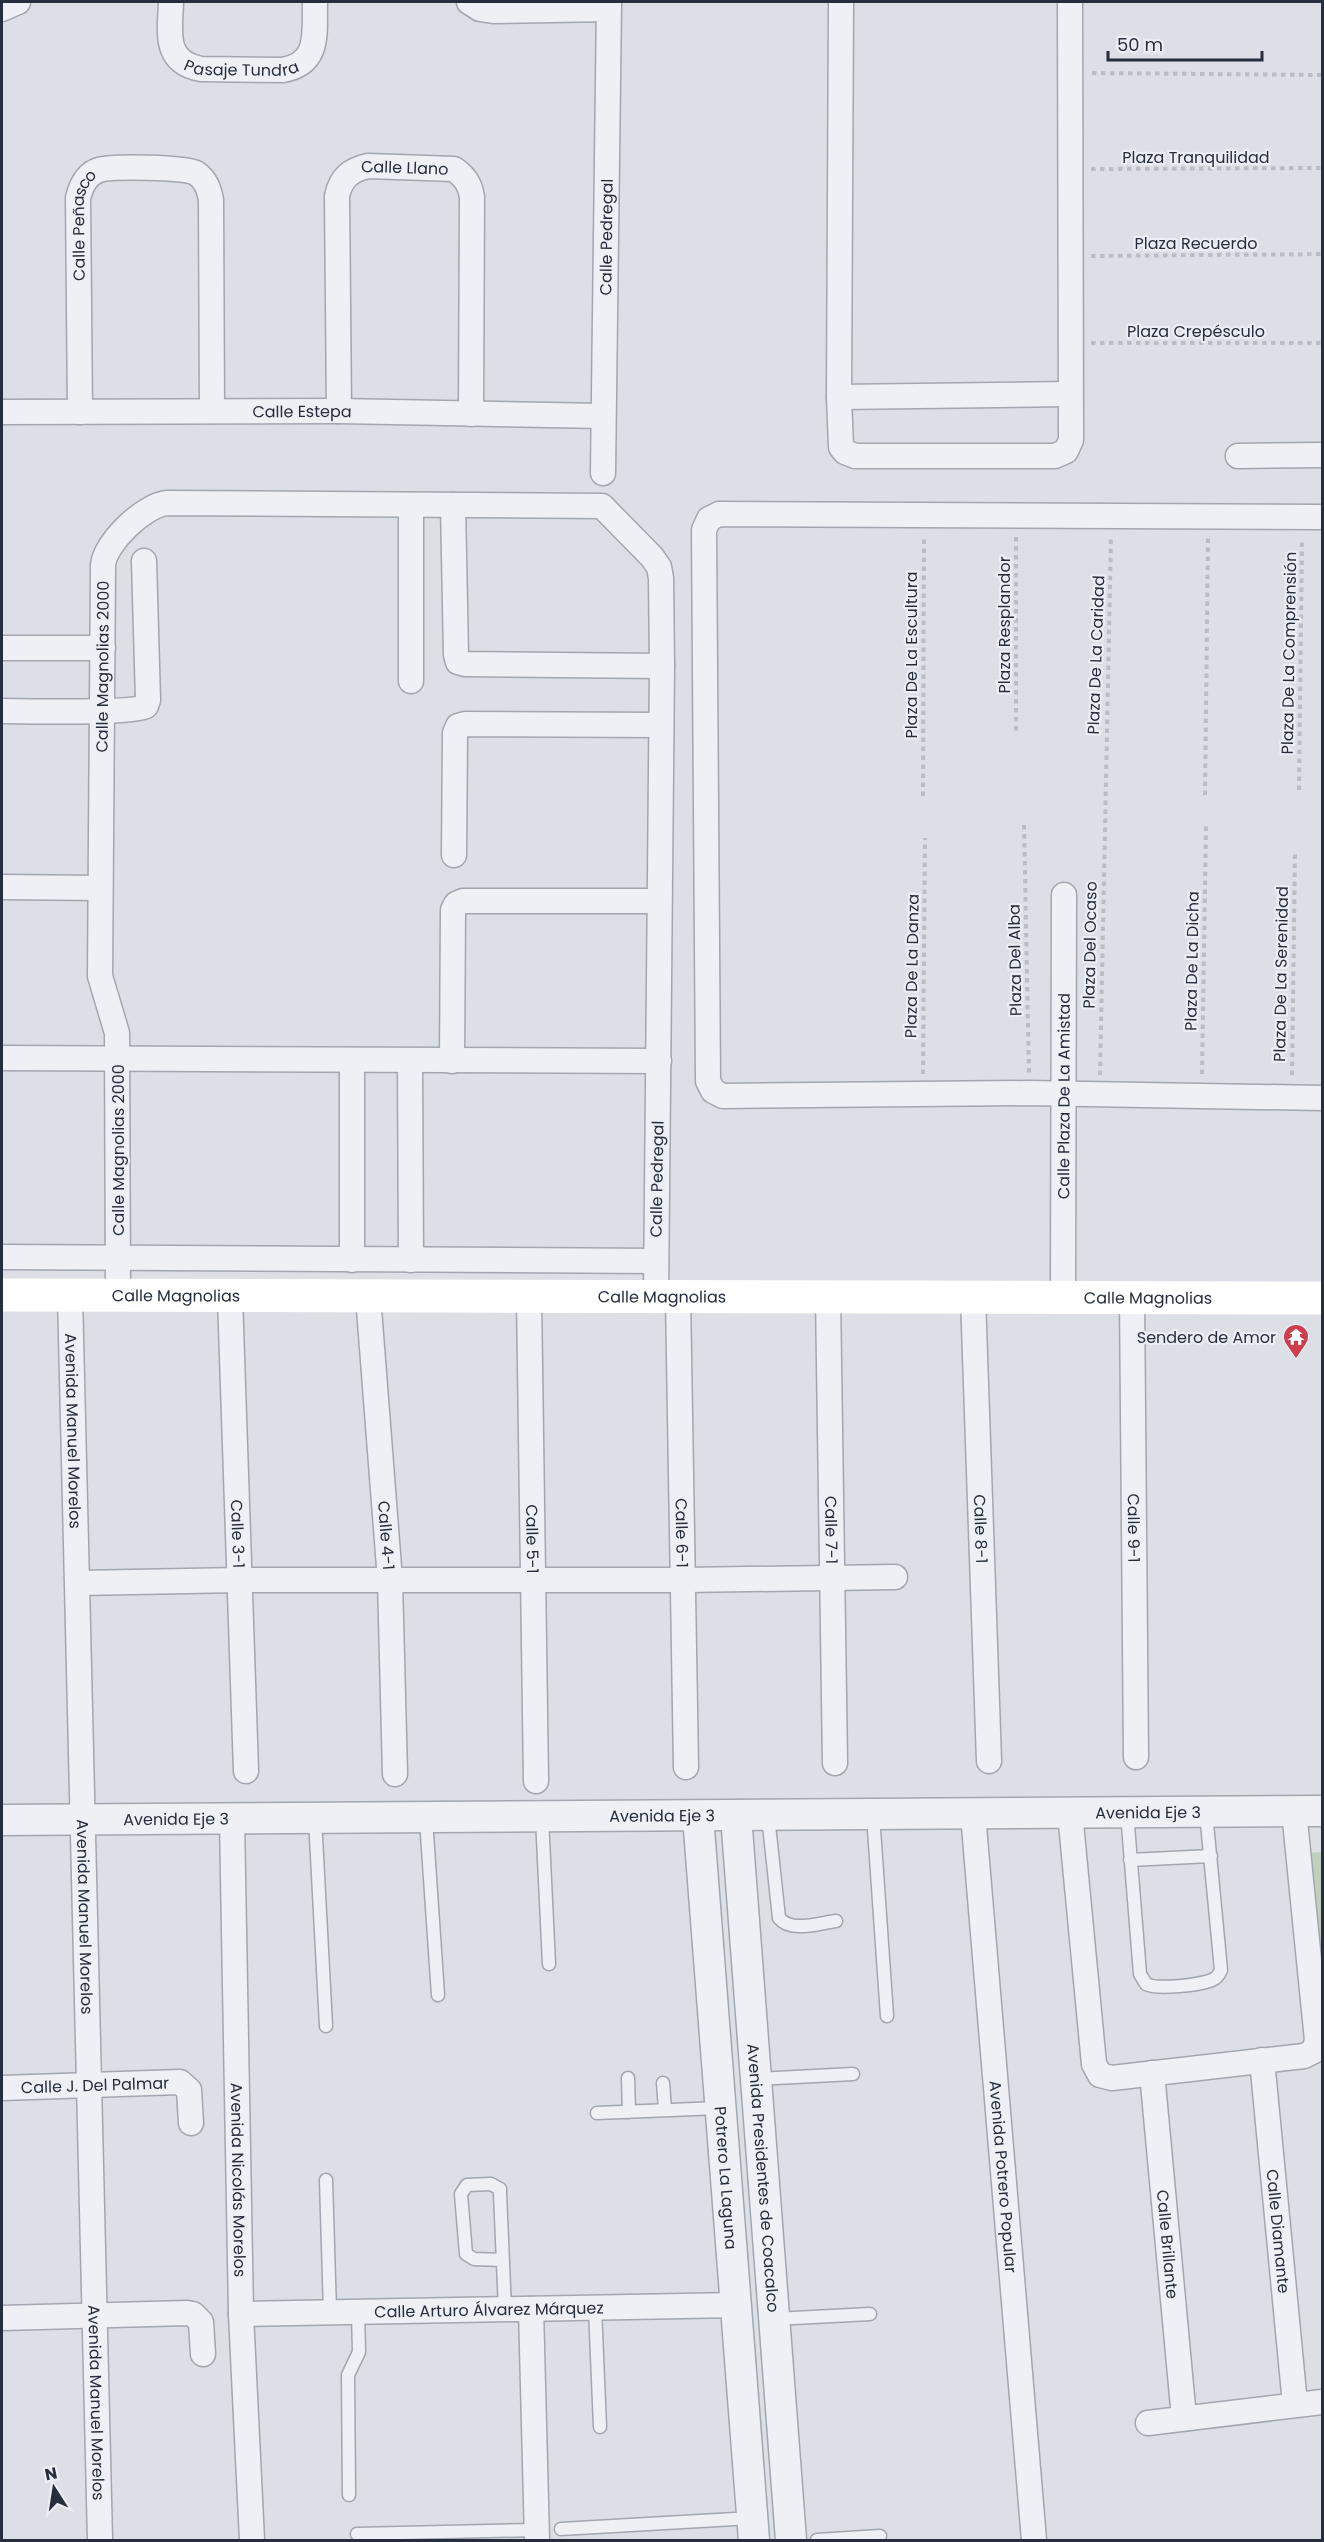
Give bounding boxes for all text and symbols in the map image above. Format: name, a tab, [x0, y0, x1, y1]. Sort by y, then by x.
scale bar	[1108, 24, 1262, 62]
text: 50 m	[1117, 32, 1163, 57]
street label: Pasaje Tundra	[181, 53, 302, 82]
street label: Plaza Tranquilidad	[1122, 146, 1270, 169]
street label: Calle Llano	[359, 154, 449, 180]
street label: Calle Peñasco	[66, 163, 101, 281]
street label: Calle Pedregal	[594, 178, 618, 296]
street label: Plaza Recuerdo	[1135, 232, 1257, 255]
street label: Plaza Crepésculo	[1127, 320, 1265, 343]
street label: Calle Estepa	[252, 399, 352, 423]
street label: Plaza De La Comprensión	[1276, 551, 1302, 755]
street label: Plaza Resplandor	[993, 556, 1016, 694]
street label: Plaza De La Escultura	[900, 571, 923, 739]
street label: Plaza De La Caridad	[1082, 575, 1110, 735]
street label: Calle Magnolias 2000	[90, 580, 114, 753]
street label: Plaza Del Ocaso	[1077, 881, 1103, 1009]
street label: Plaza De La Serenidad	[1268, 886, 1294, 1062]
street label: Plaza De La Dicha	[1179, 891, 1205, 1031]
street label: Plaza De La Danza	[899, 894, 925, 1038]
street label: Plaza Del Alba	[1003, 904, 1027, 1016]
street label: Calle Plaza De La Amistad	[1052, 993, 1075, 1199]
street label: Calle Magnolias 2000	[107, 1064, 130, 1236]
street label: Calle Pedregal	[644, 1120, 670, 1238]
street label: Calle Magnolias	[112, 1284, 240, 1307]
street label: Calle Magnolias	[598, 1285, 726, 1308]
street label: Calle Magnolias	[1084, 1286, 1212, 1309]
temple icon: Sendero de Amor	[1281, 1322, 1311, 1360]
place label: Sendero de Amor	[1137, 1326, 1276, 1349]
street label: Avenida Manuel Morelos	[59, 1333, 87, 1529]
street label: Calle 9-1	[1122, 1493, 1146, 1563]
street label: Calle 8-1	[968, 1494, 994, 1564]
street label: Calle 7-1	[819, 1496, 844, 1564]
street label: Calle 6-1	[670, 1498, 694, 1568]
street label: Calle 3-1	[225, 1499, 251, 1569]
street label: Calle 4-1	[372, 1500, 401, 1571]
street label: Calle 5-1	[520, 1504, 544, 1574]
street label: Avenida Eje 3	[1095, 1800, 1201, 1824]
street label: Avenida Eje 3	[609, 1804, 715, 1827]
street label: Avenida Eje 3	[123, 1807, 229, 1831]
street label: Avenida Manuel Morelos	[71, 1819, 99, 2015]
street label: Avenida Presidentes de Coacalco	[742, 2043, 785, 2313]
street label: Calle J. Del Palmar	[21, 2071, 169, 2099]
street label: Avenida Potrero Popular	[984, 2080, 1023, 2274]
street label: Avenida Nicolás Morelos	[225, 2082, 252, 2278]
street label: Potrero La Laguna	[709, 2105, 743, 2250]
street label: Calle Diamante	[1261, 2168, 1296, 2294]
street label: Calle Brillante	[1151, 2189, 1184, 2300]
street label: Calle Arturo Álvarez Márquez	[374, 2296, 604, 2323]
street label: Avenida Manuel Morelos	[83, 2305, 111, 2501]
north arrow	[24, 2458, 84, 2518]
text: N	[43, 2461, 59, 2486]

